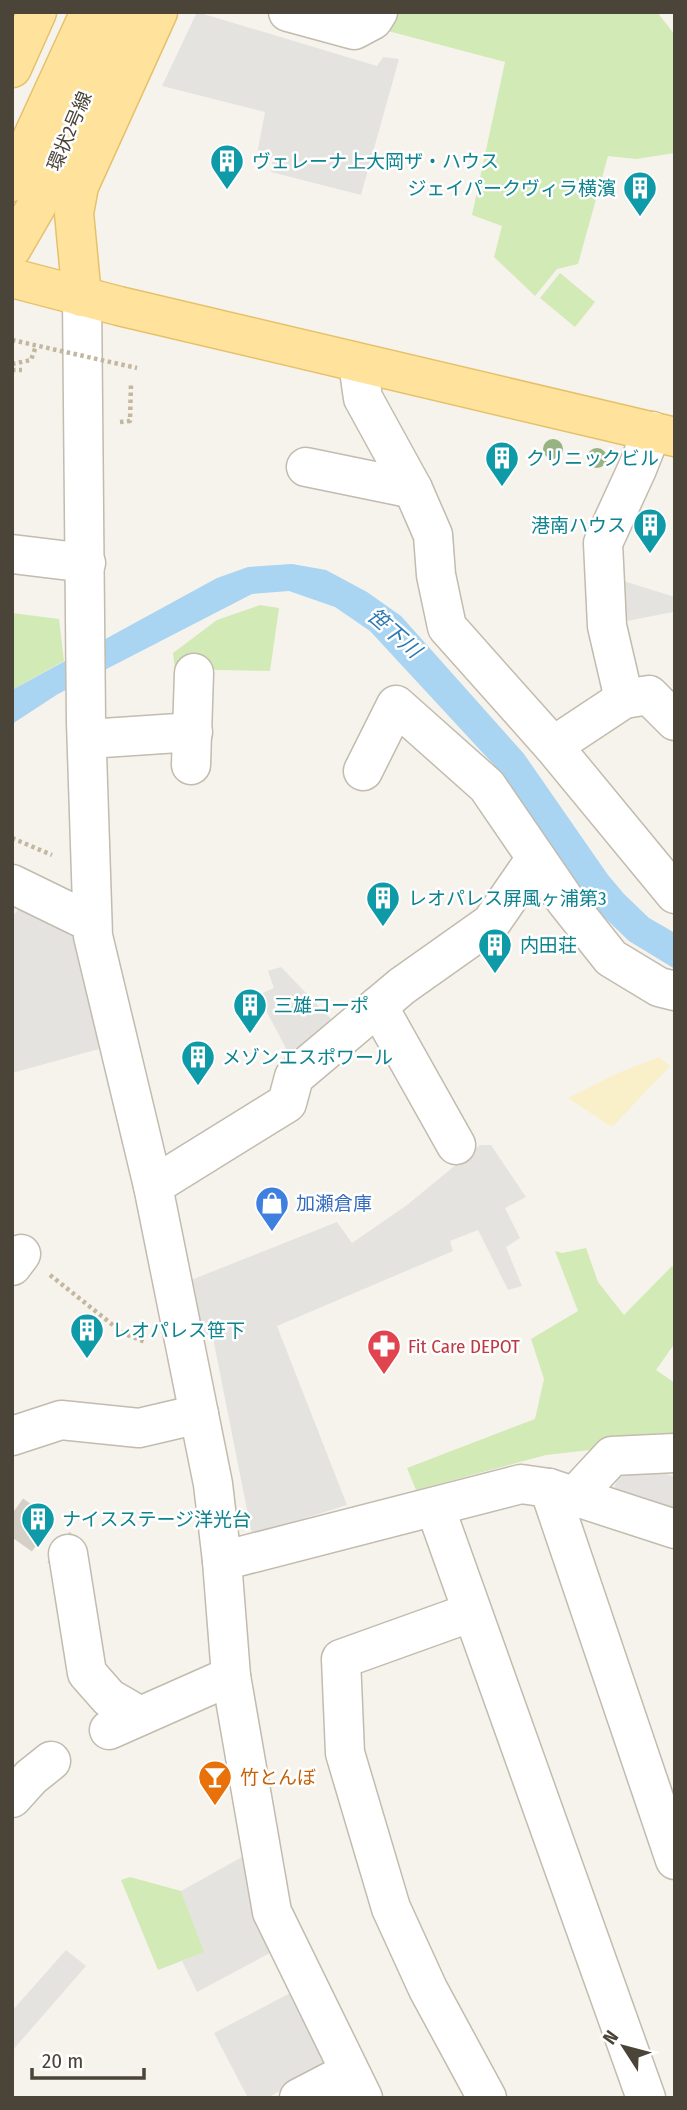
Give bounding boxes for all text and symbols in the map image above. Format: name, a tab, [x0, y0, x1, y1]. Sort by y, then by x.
street label: 環状2号線	[42, 88, 97, 175]
building icon: ヴェレーナ上大岡ザ・ハウス	[208, 142, 246, 191]
place label: ヴェレーナ上大岡ザ・ハウス	[252, 150, 499, 173]
building icon: ジェイパークヴィラ横濱	[621, 169, 659, 218]
place label: ジェイパークヴィラ横濱	[407, 177, 616, 200]
building icon: クリニックビル	[483, 439, 521, 488]
place label: クリニックビル	[526, 447, 659, 470]
building icon: 港南ハウス	[631, 506, 669, 555]
place label: 港南ハウス	[531, 514, 626, 537]
water label: 笹下川	[362, 603, 428, 665]
building icon: レオパレス屏風ヶ浦第3	[364, 879, 402, 928]
place label: レオパレス屏風ヶ浦第3	[408, 887, 607, 910]
building icon: 内田荘	[476, 926, 514, 975]
place label: 内田荘	[520, 934, 577, 957]
building icon: 三雄コーポ	[231, 986, 269, 1035]
place label: 三雄コーポ	[274, 994, 369, 1017]
building icon: メゾンエスポワール	[179, 1038, 217, 1087]
place label: メゾンエスポワール	[222, 1046, 393, 1069]
shop icon: 加瀬倉庫	[253, 1184, 291, 1233]
place label: 加瀬倉庫	[296, 1192, 372, 1215]
building icon: レオパレス笹下	[68, 1311, 106, 1360]
place label: レオパレス笹下	[112, 1319, 245, 1342]
pharmacy icon: Fit Care DEPOT	[365, 1327, 403, 1376]
place label: Fit Care DEPOT	[408, 1335, 520, 1358]
building icon: ナイスステージ洋光台	[19, 1500, 57, 1549]
place label: ナイスステージ洋光台	[62, 1508, 251, 1531]
bar icon: 竹とんぼ	[196, 1758, 234, 1807]
place label: 竹とんぼ	[240, 1766, 316, 1789]
north arrow	[589, 2012, 659, 2082]
text: N	[598, 2026, 623, 2049]
scale bar	[32, 2036, 144, 2080]
text: 20 m	[42, 2048, 83, 2074]

